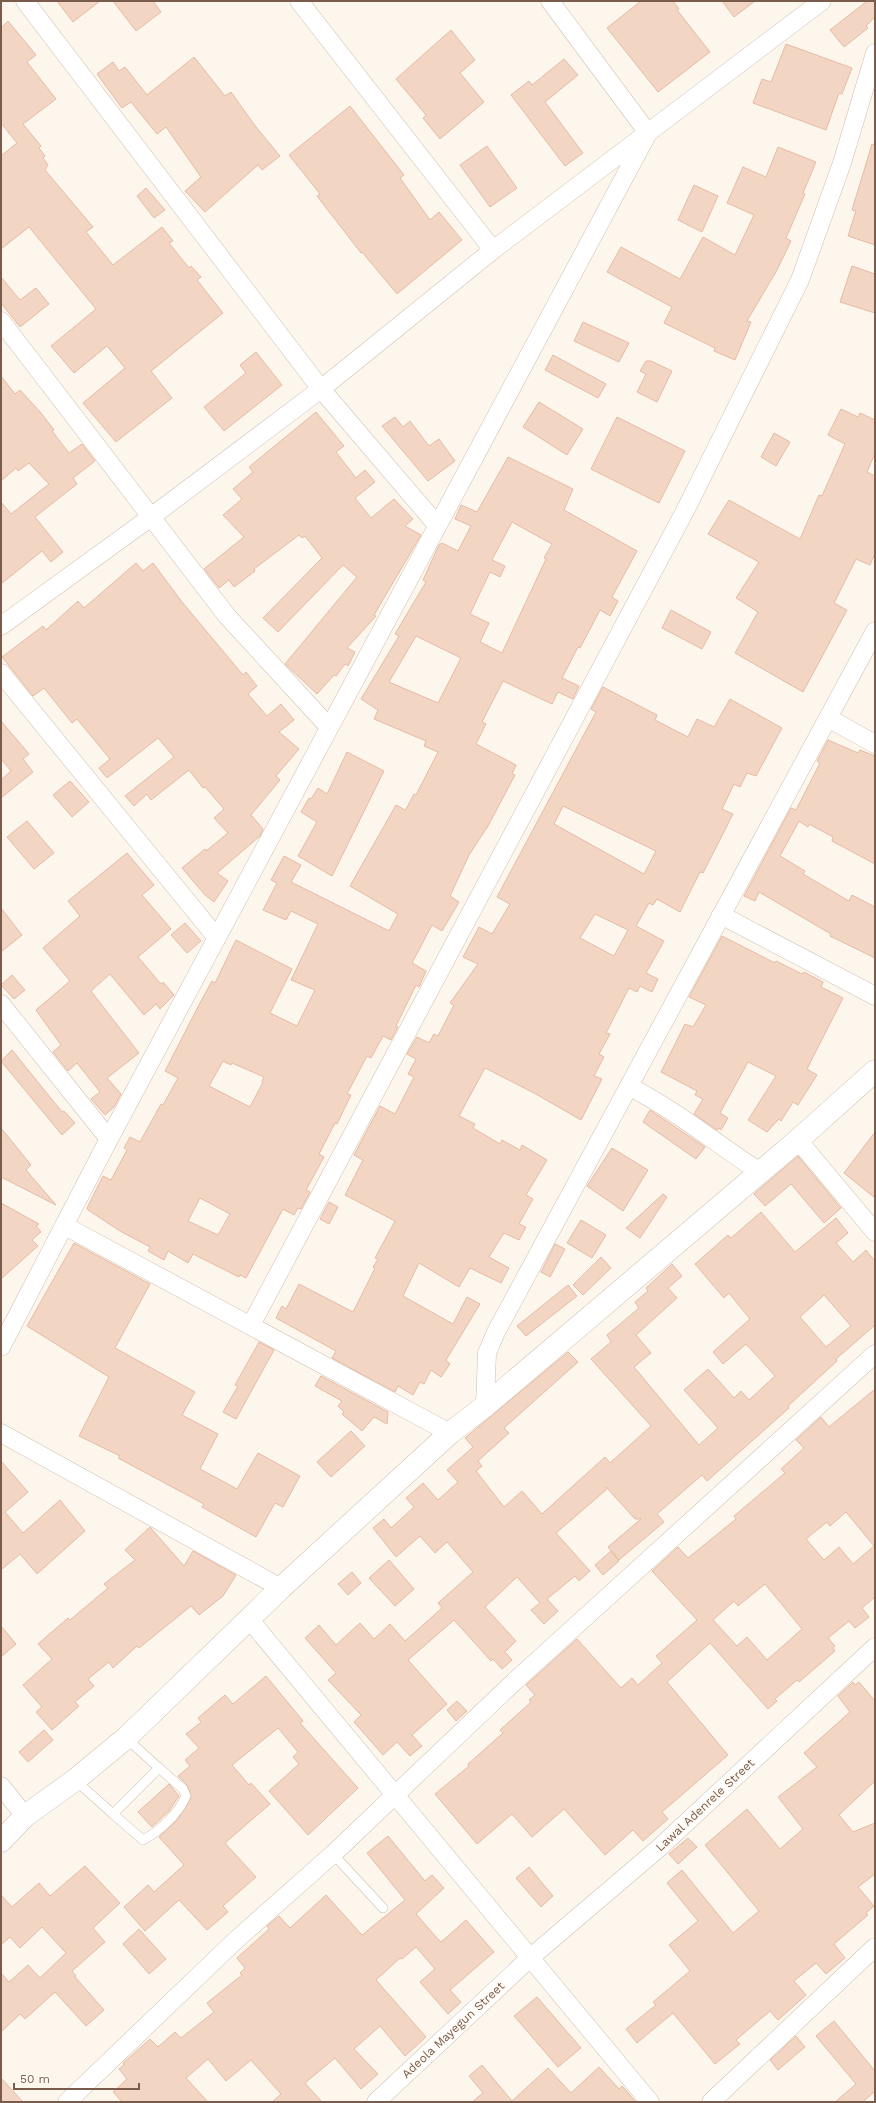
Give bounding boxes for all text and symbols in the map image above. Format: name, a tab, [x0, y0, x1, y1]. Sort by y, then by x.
street label: Lawal Adenrele Street	[653, 1756, 757, 1854]
street label: Adeola Mayegun Street	[399, 1979, 507, 2081]
scale bar	[14, 2065, 139, 2091]
text: 50 m	[20, 2072, 50, 2086]

